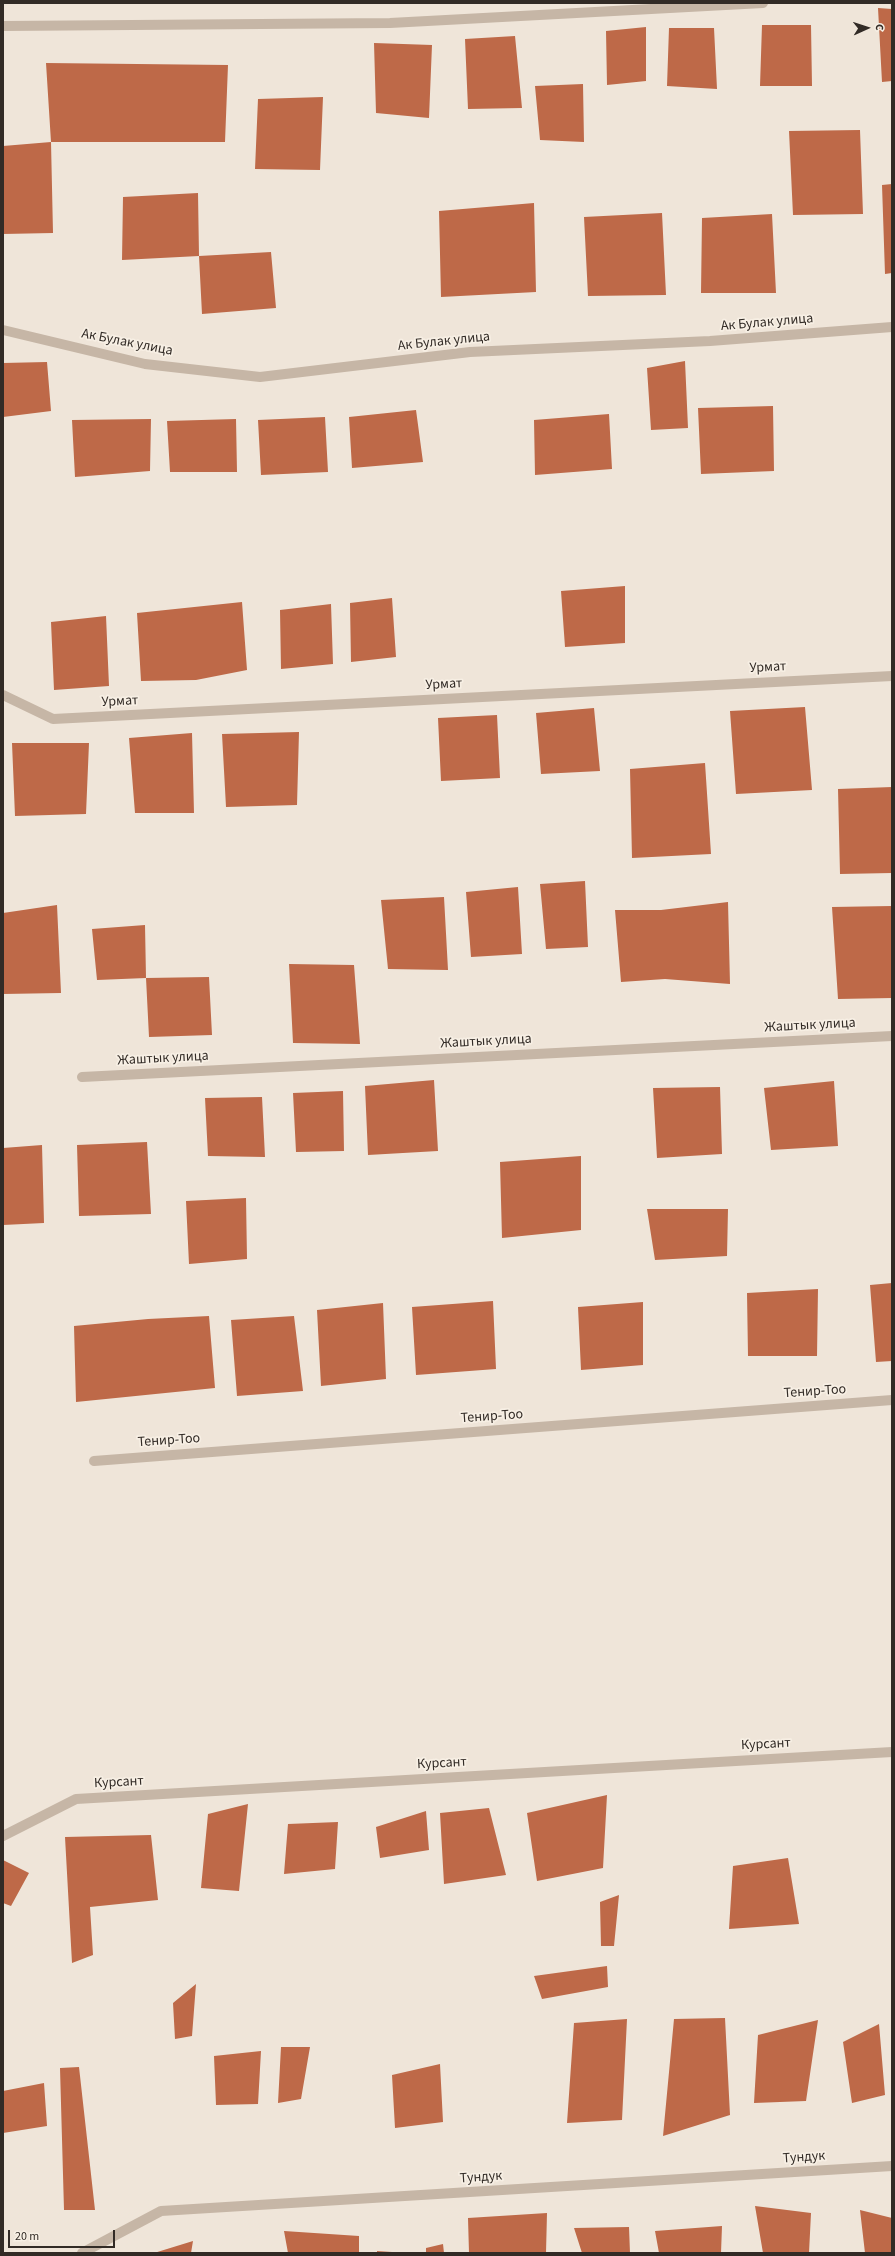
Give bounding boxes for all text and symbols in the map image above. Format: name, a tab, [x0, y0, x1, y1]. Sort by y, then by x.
north arrow	[847, 8, 887, 48]
text: С	[872, 24, 887, 31]
street label: Ак Булак улица	[720, 311, 814, 335]
street label: Ак Булак улица	[80, 326, 174, 360]
street label: Ак Булак улица	[397, 329, 491, 355]
street label: Урмат	[749, 659, 787, 677]
street label: Урмат	[425, 676, 463, 694]
street label: Урмат	[101, 693, 139, 711]
street label: Жаштык улица	[764, 1015, 856, 1037]
street label: Жаштык улица	[440, 1031, 532, 1053]
street label: Жаштык улица	[117, 1048, 209, 1070]
street label: Тенир-Тоо	[783, 1381, 847, 1403]
street label: Тенир-Тоо	[460, 1406, 524, 1428]
street label: Тенир-Тоо	[137, 1430, 201, 1452]
street label: Курсант	[741, 1735, 791, 1755]
street label: Курсант	[417, 1754, 467, 1774]
street label: Курсант	[94, 1773, 144, 1793]
street label: Тундук	[782, 2148, 826, 2168]
street label: Тундук	[459, 2168, 503, 2188]
scale bar	[10, 2222, 117, 2248]
text: 20 m	[15, 2228, 39, 2245]

